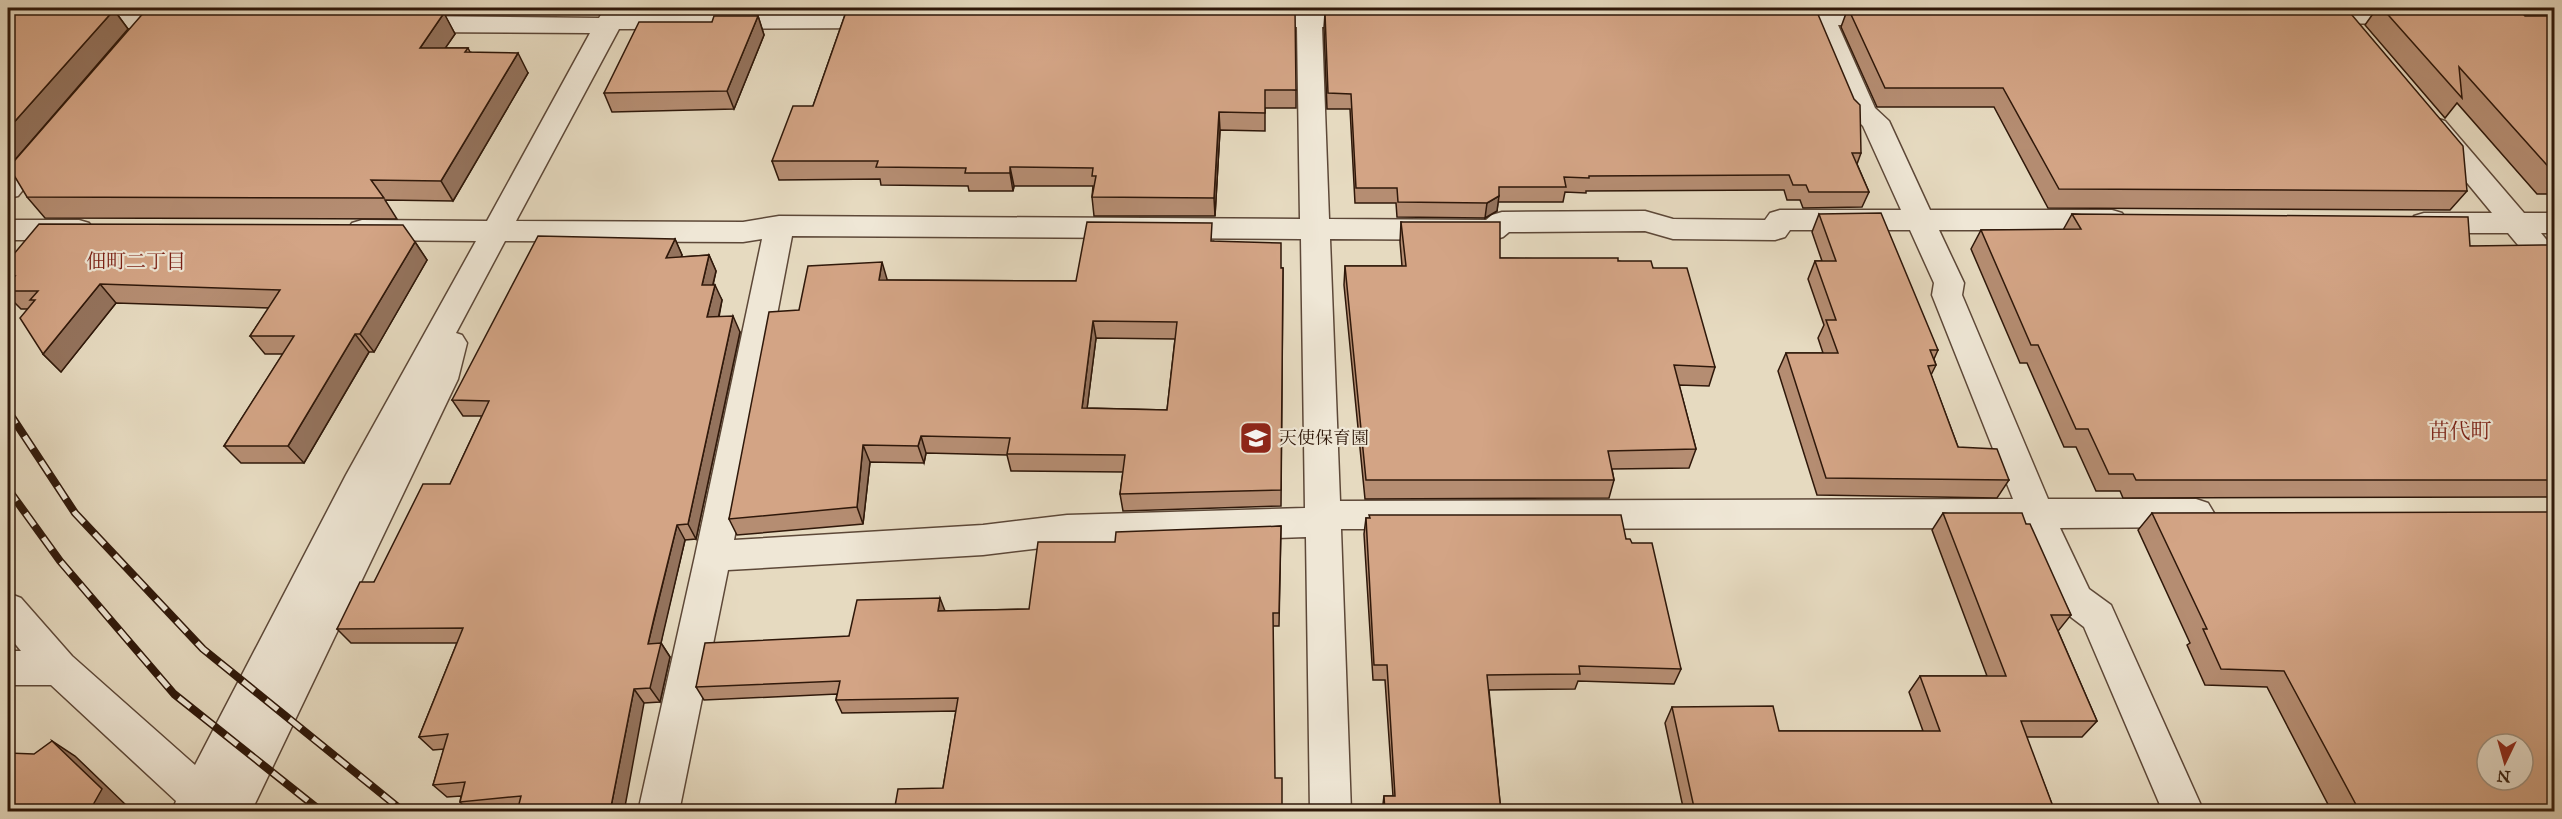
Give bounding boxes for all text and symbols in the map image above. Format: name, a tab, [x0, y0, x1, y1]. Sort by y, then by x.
district label: 佃町二丁目	[86, 249, 186, 273]
district label: 苗代町	[2429, 418, 2492, 444]
school or university icon: 天使保育園	[1238, 420, 1274, 456]
place label: 天使保育園	[1279, 427, 1369, 449]
north arrow	[2475, 732, 2535, 792]
text: N	[2496, 766, 2511, 787]

